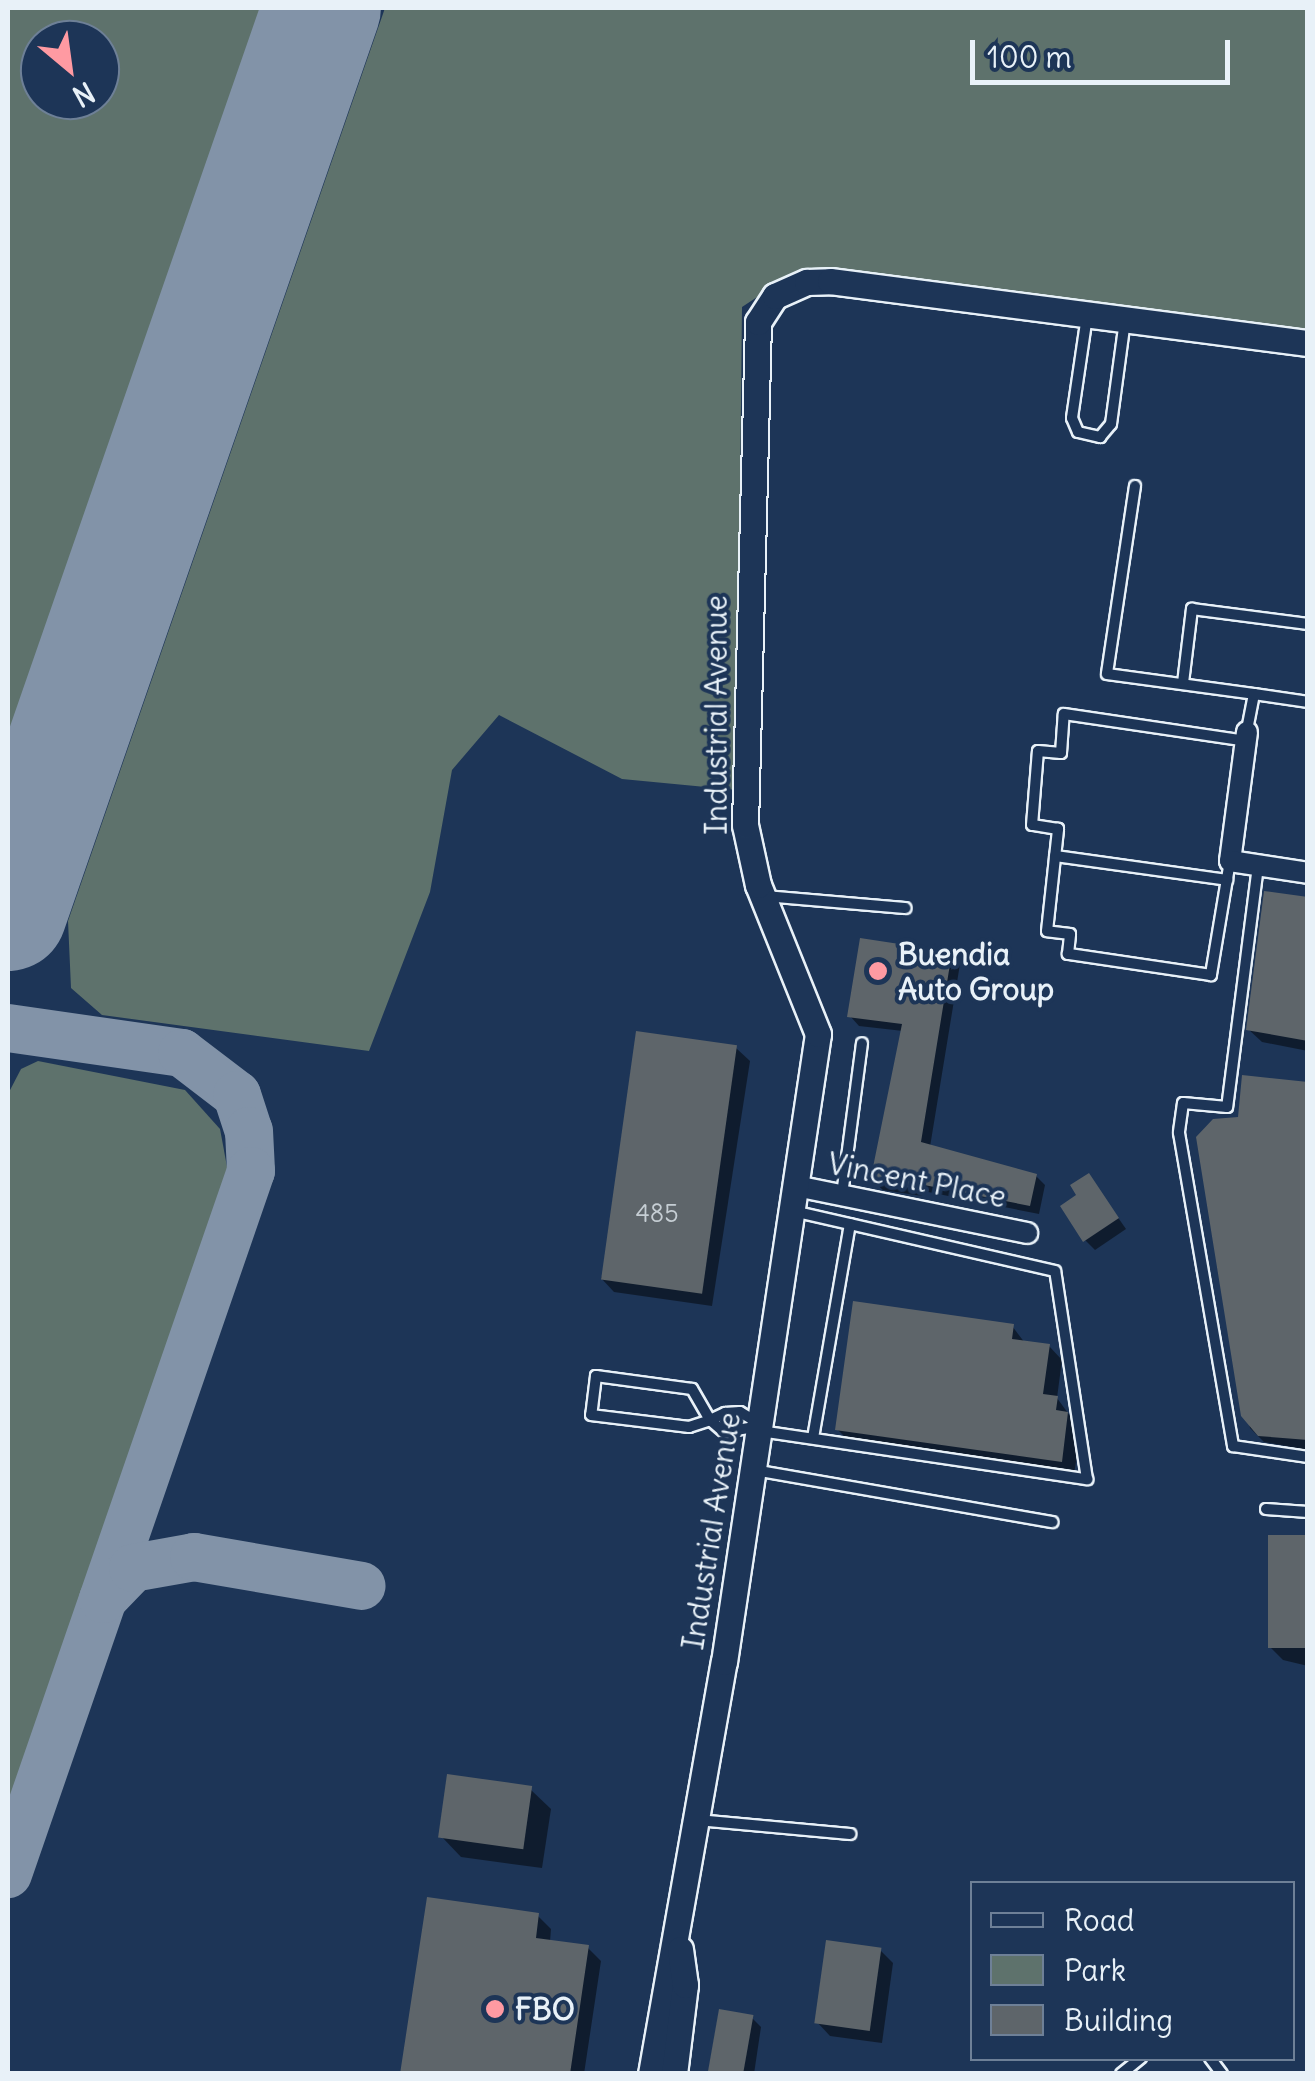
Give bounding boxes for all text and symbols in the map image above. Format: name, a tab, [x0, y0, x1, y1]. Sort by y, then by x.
north arrow	[20, 20, 120, 120]
scale bar	[975, 20, 1235, 82]
text: 100 m	[987, 38, 1072, 76]
text: N	[66, 74, 101, 115]
street label: Industrial Avenue	[698, 595, 734, 835]
place label: Buendia Auto Group	[898, 936, 1054, 1006]
marker: Buendia Auto Group	[867, 960, 889, 982]
street label: Vincent Place	[825, 1145, 1009, 1215]
house number: 485	[635, 1198, 679, 1228]
street label: Industrial Avenue	[674, 1410, 748, 1652]
legend	[970, 1881, 1295, 2061]
text: Road	[1064, 1901, 1134, 1939]
text: Park	[1064, 1951, 1126, 1989]
place label: FBO	[515, 1991, 575, 2027]
marker: FBO	[484, 1998, 506, 2020]
text: Building	[1064, 2001, 1173, 2039]

